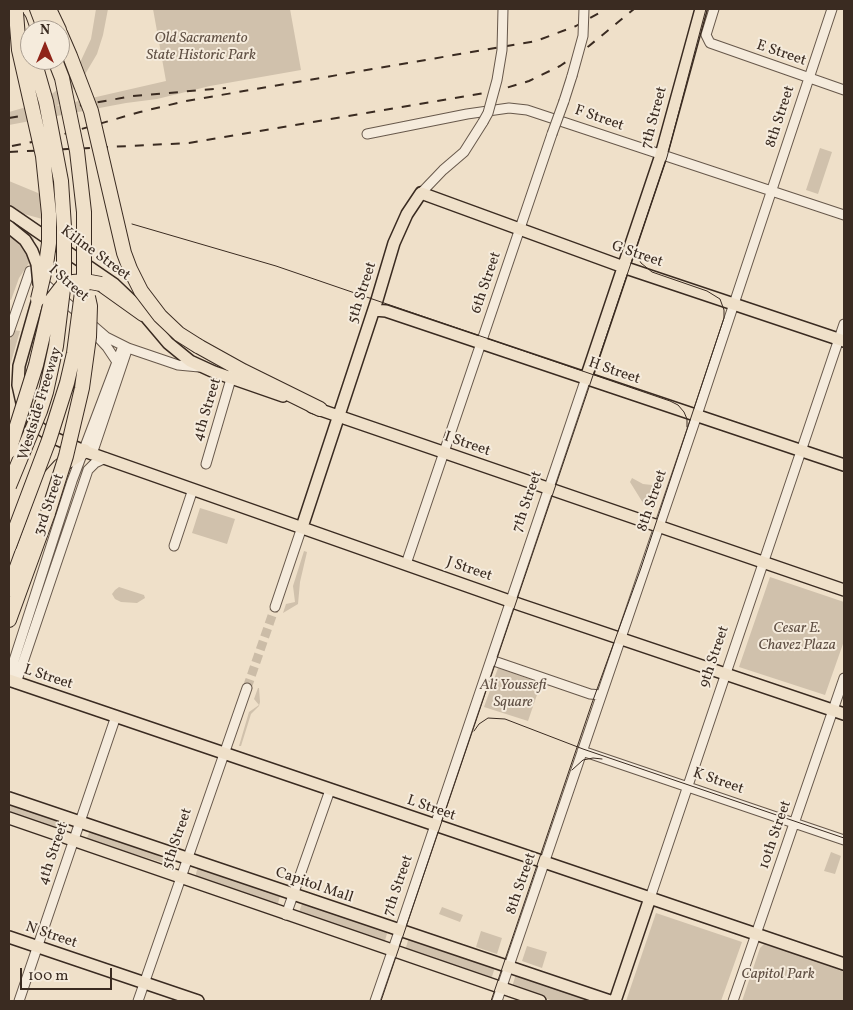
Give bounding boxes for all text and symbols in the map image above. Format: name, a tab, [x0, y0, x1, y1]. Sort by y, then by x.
north arrow	[20, 20, 70, 70]
text: N	[40, 21, 50, 40]
park label: Old Sacramento State Historic Park	[146, 30, 256, 65]
street label: E Street	[754, 37, 808, 71]
street label: 8th Street	[763, 84, 799, 150]
street label: 7th Street	[638, 85, 672, 151]
street label: F Street	[572, 102, 626, 136]
street label: Kiline Street	[57, 223, 133, 285]
street label: G Street	[609, 238, 665, 272]
street label: 6th Street	[468, 250, 506, 316]
street label: 5th Street	[345, 260, 381, 326]
street label: I Street	[44, 262, 92, 306]
street label: Westside Freeway	[15, 345, 67, 463]
street label: H Street	[586, 355, 642, 389]
street label: 4th Street	[190, 376, 226, 444]
street label: I Street	[442, 429, 492, 461]
street label: 8th Street	[634, 468, 672, 534]
street label: 7th Street	[509, 469, 547, 535]
street label: 3rd Street	[31, 471, 69, 539]
street label: J Street	[444, 554, 494, 586]
park label: Cesar E. Chavez Plaza	[758, 620, 836, 655]
street label: 9th Street	[696, 624, 734, 690]
street label: L Street	[21, 662, 75, 694]
park label: Ali Youssefi Square	[480, 677, 546, 712]
street label: K Street	[690, 765, 746, 799]
street label: L Street	[404, 792, 458, 826]
street label: 10th Street	[756, 798, 796, 872]
street label: 5th Street	[159, 806, 197, 872]
street label: 4th Street	[35, 820, 73, 888]
street label: 8th Street	[503, 851, 541, 917]
street label: 7th Street	[380, 853, 418, 919]
street label: Capitol Mall	[273, 864, 355, 908]
street label: N Street	[23, 919, 79, 953]
scale bar	[22, 958, 115, 990]
text: 100 m	[28, 966, 68, 987]
park label: Capitol Park	[741, 966, 815, 984]

